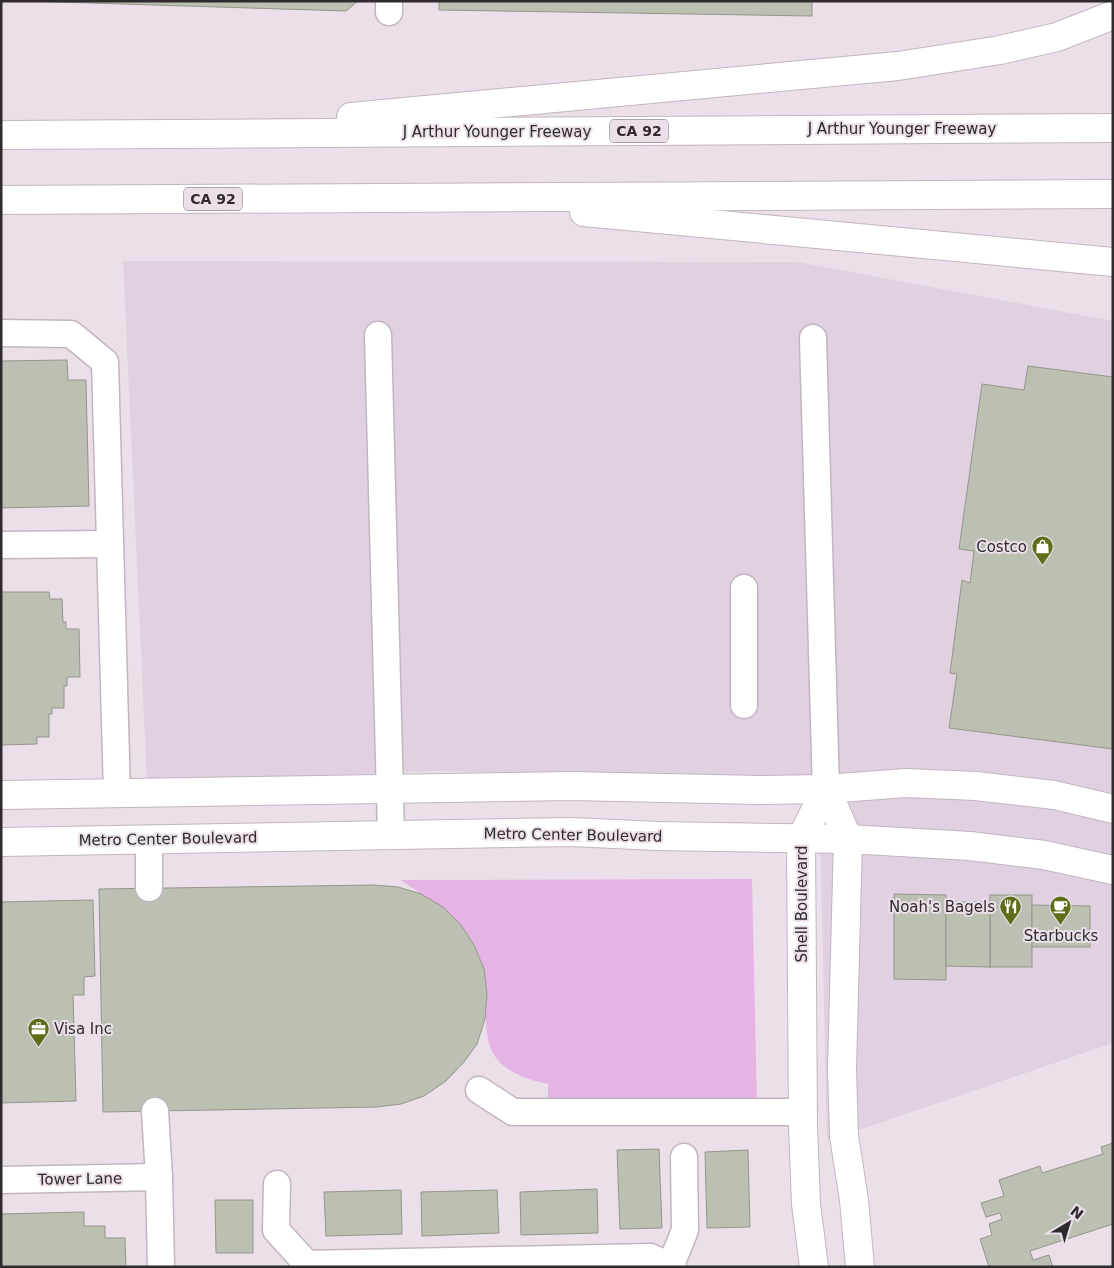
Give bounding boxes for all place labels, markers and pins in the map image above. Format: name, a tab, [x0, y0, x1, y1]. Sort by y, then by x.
shop icon: Costco	[1031, 535, 1055, 566]
place label: Costco	[976, 538, 1027, 556]
restaurant icon: Noah's Bagels	[999, 895, 1023, 926]
cafe icon: Starbucks	[1049, 895, 1073, 926]
place label: Noah's Bagels	[889, 898, 995, 916]
place label: Starbucks	[1024, 927, 1098, 945]
office icon: Visa Inc	[26, 1017, 50, 1048]
place label: Visa Inc	[54, 1020, 112, 1038]

